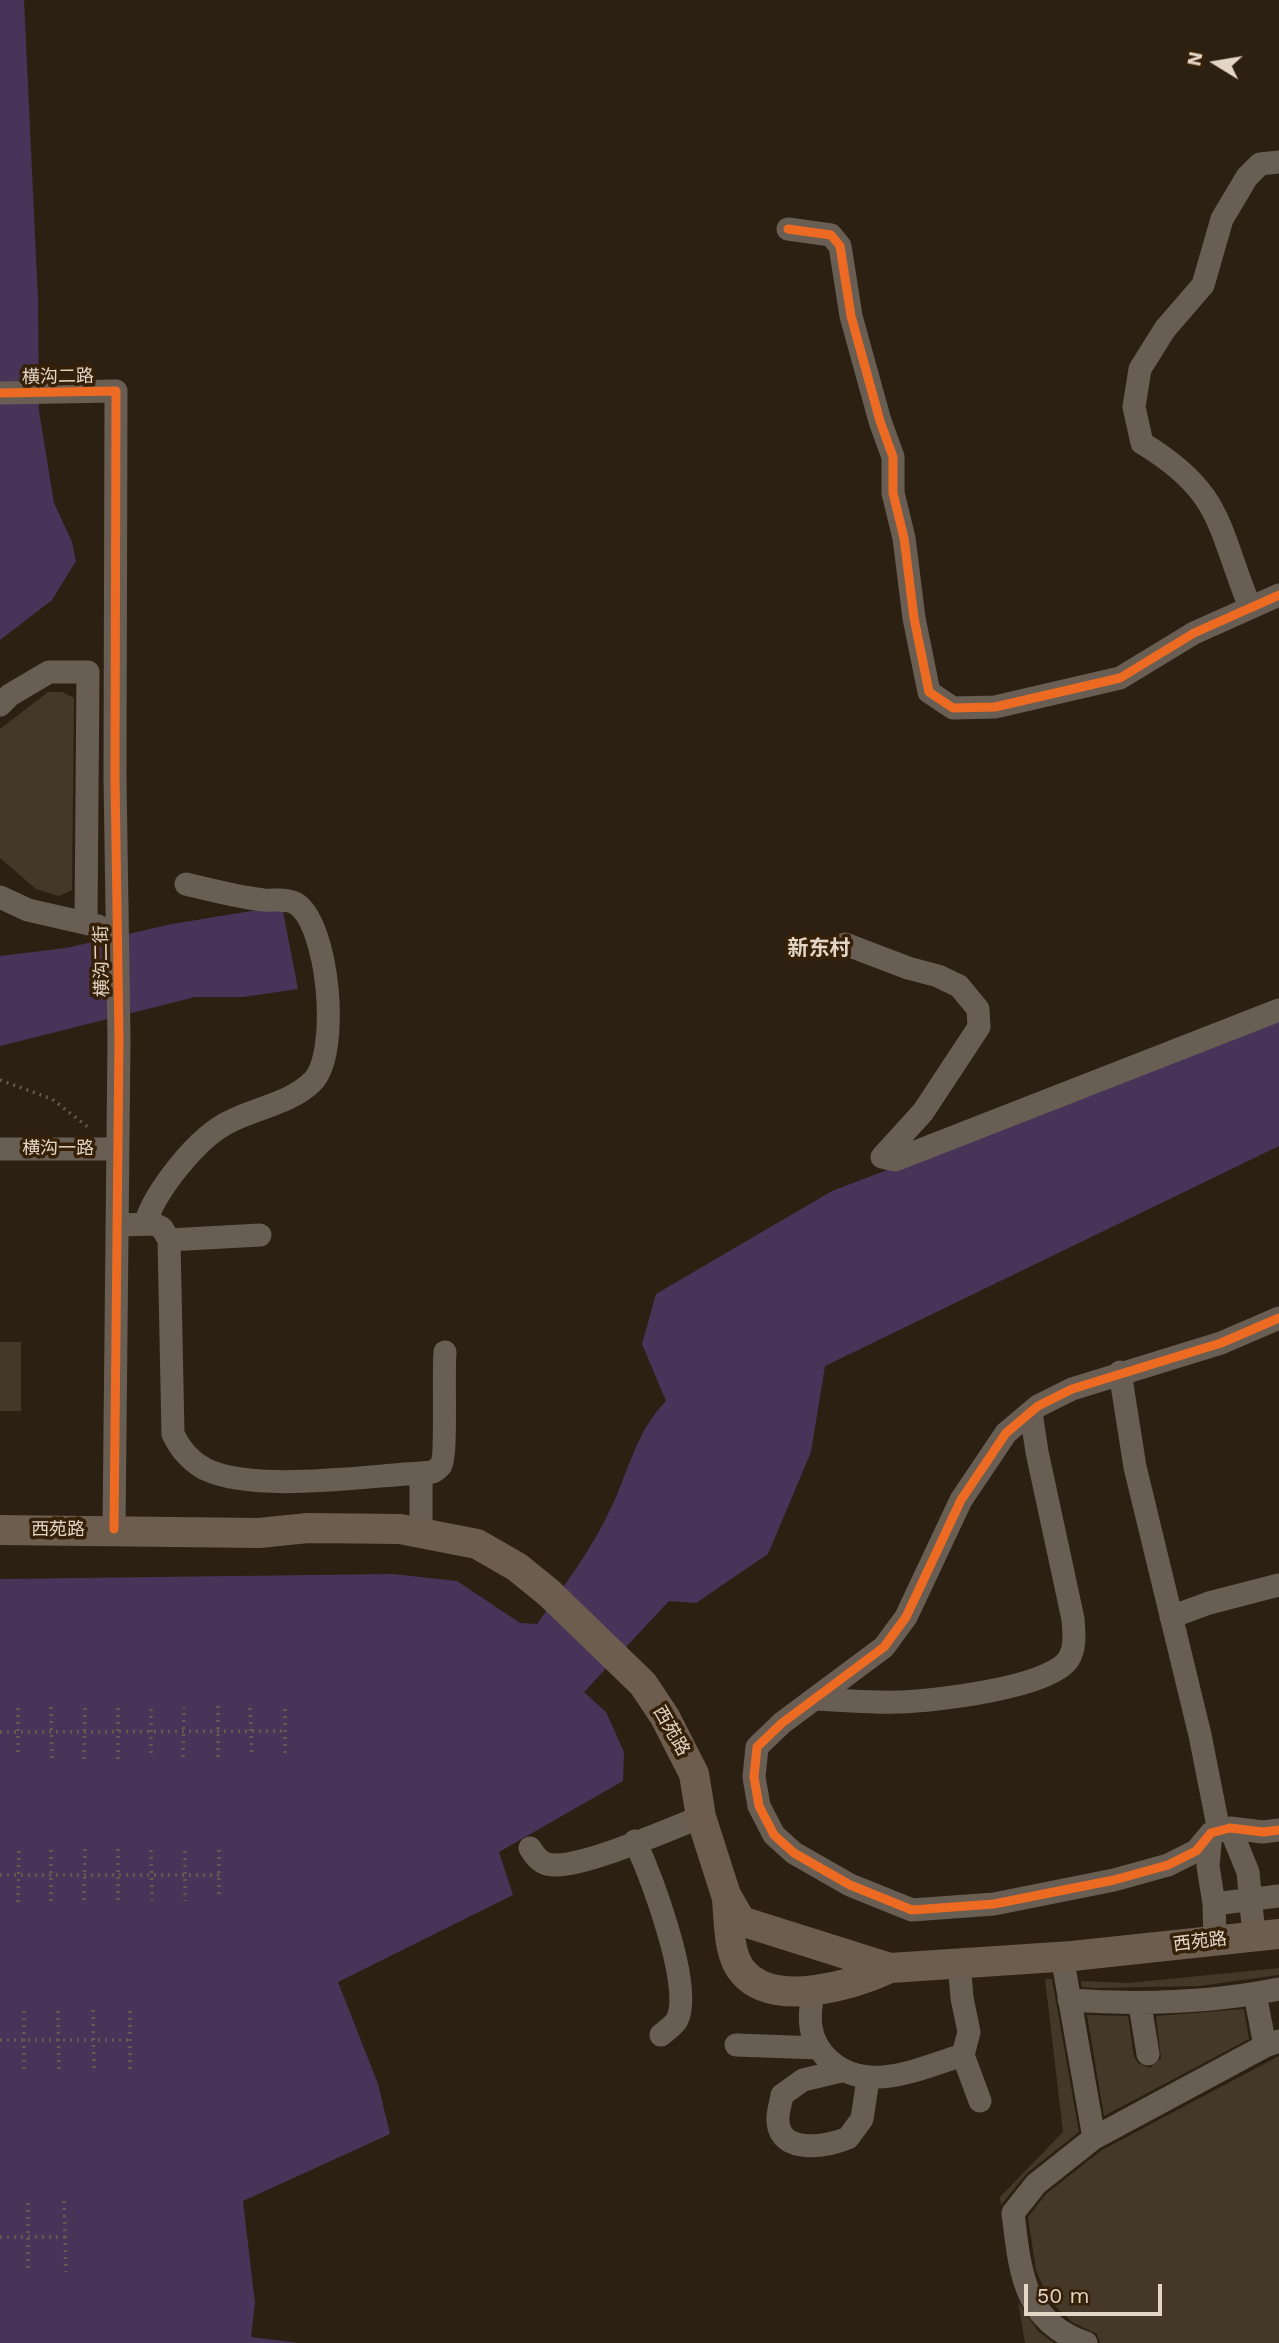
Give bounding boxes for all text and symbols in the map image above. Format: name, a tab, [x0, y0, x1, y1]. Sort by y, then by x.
north arrow	[1181, 28, 1251, 98]
text: N	[1182, 50, 1208, 68]
street label: 横沟二路	[22, 366, 94, 388]
street label: 横沟二街	[91, 925, 113, 997]
district label: 新东村	[788, 936, 850, 962]
street label: 横沟一路	[22, 1138, 94, 1160]
street label: 西苑路	[31, 1519, 85, 1541]
street label: 西苑路	[648, 1702, 694, 1760]
street label: 西苑路	[1172, 1928, 1228, 1956]
scale bar	[1027, 2270, 1165, 2314]
text: 50 m	[1037, 2283, 1089, 2308]

